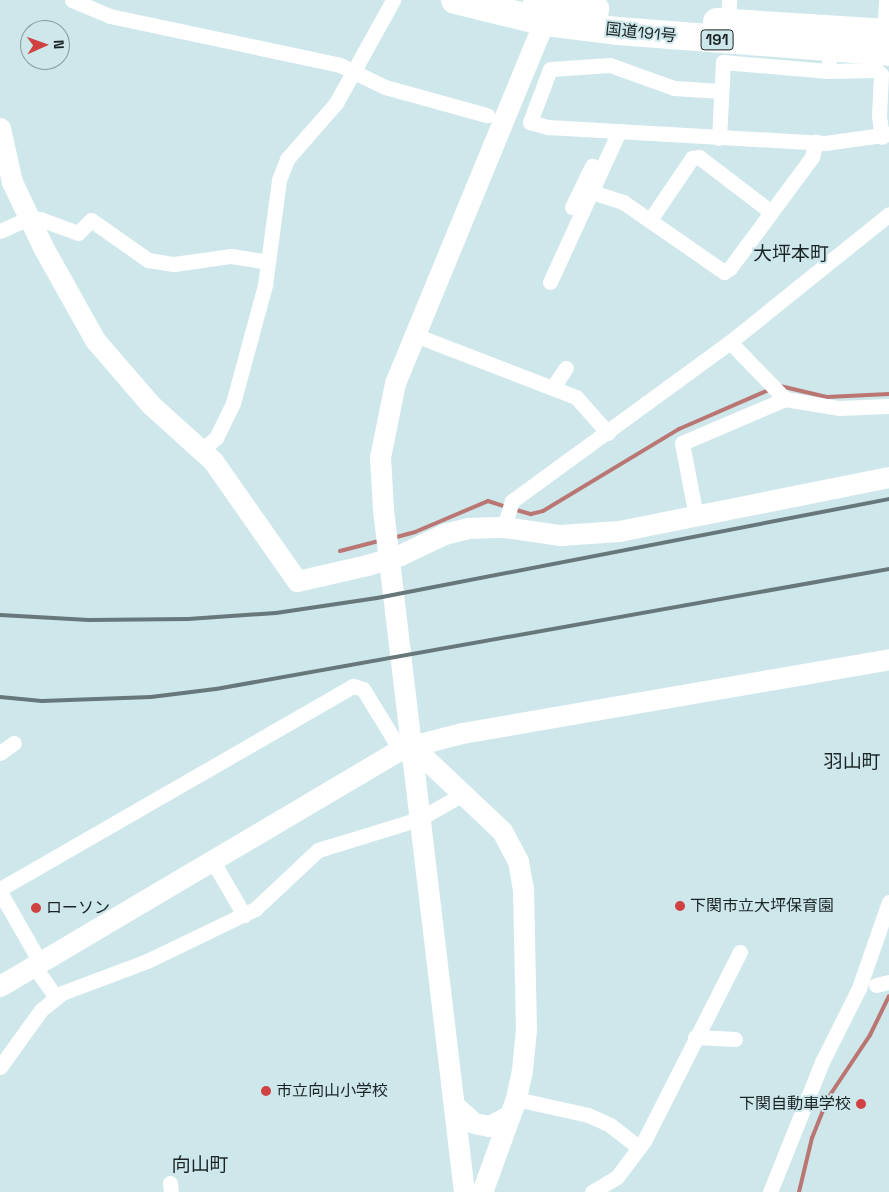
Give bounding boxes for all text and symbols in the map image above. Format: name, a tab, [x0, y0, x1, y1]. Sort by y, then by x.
north arrow	[20, 20, 70, 70]
street label: 国道191号	[605, 20, 677, 46]
road number: 191	[700, 28, 734, 52]
text: N	[50, 39, 68, 50]
district label: 大坪本町	[753, 243, 829, 265]
district label: 羽山町	[824, 751, 880, 773]
place label: 下関市立大坪保育園	[690, 896, 834, 916]
place label: ローソン	[46, 898, 110, 918]
marker: 下関市立大坪保育園	[674, 900, 686, 912]
marker: ローソン	[30, 902, 42, 914]
place label: 市立向山小学校	[276, 1081, 388, 1101]
marker: 市立向山小学校	[260, 1085, 272, 1097]
place label: 下関自動車学校	[739, 1094, 851, 1114]
marker: 下関自動車学校	[855, 1098, 867, 1110]
district label: 向山町	[172, 1154, 228, 1176]

